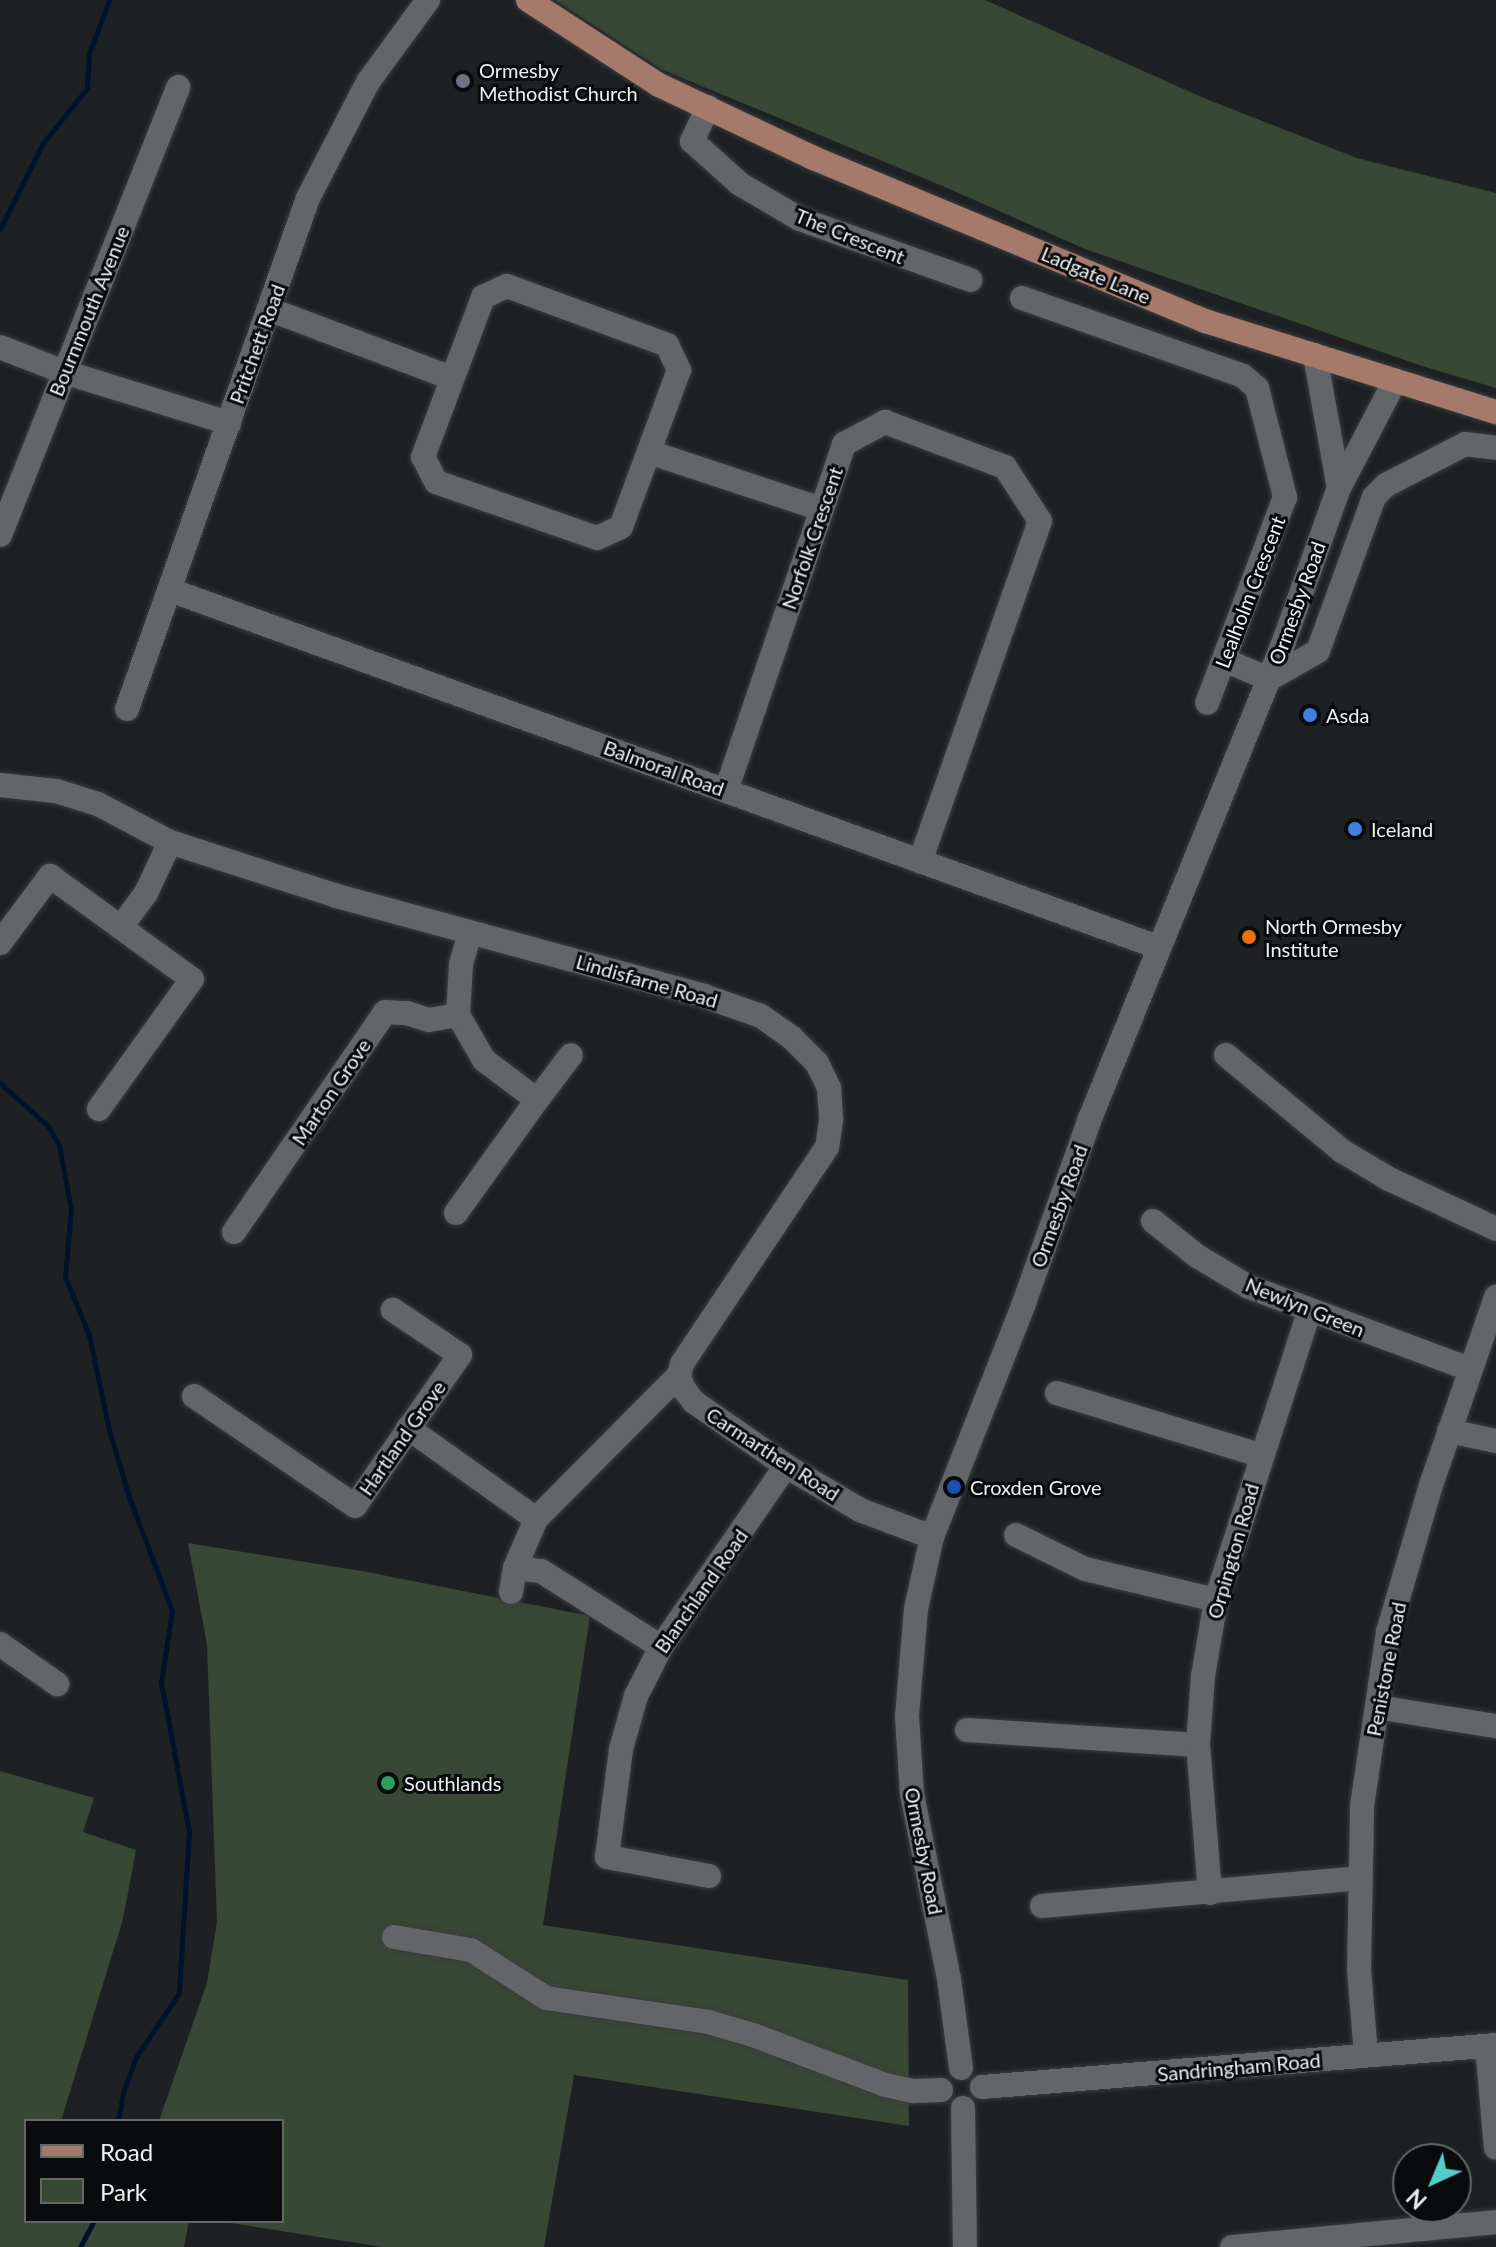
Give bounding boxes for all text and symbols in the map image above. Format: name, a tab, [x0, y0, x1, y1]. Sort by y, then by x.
place label: Ormesby Methodist Church	[479, 58, 638, 105]
marker: Ormesby Methodist Church	[454, 72, 472, 90]
street label: The Crescent	[792, 203, 908, 269]
street label: Bournmouth Avenue	[44, 222, 134, 400]
street label: Ladgate Lane	[1038, 241, 1154, 309]
street label: Pritchett Road	[224, 281, 290, 407]
street label: Norfolk Crescent	[776, 464, 848, 612]
street label: Lealholm Crescent	[1210, 513, 1290, 671]
street label: Ormesby Road	[1264, 538, 1330, 668]
place label: Asda	[1326, 703, 1369, 727]
marker: Asda	[1301, 706, 1319, 724]
street label: Balmoral Road	[600, 735, 728, 801]
place label: Iceland	[1371, 817, 1433, 841]
marker: Iceland	[1346, 820, 1364, 838]
place label: North Ormesby Institute	[1265, 914, 1402, 961]
marker: North Ormesby Institute	[1240, 928, 1258, 946]
street label: Lindisfarne Road	[573, 949, 721, 1013]
street label: Marton Grove	[287, 1034, 375, 1150]
street label: Ormesby Road	[1026, 1141, 1092, 1271]
street label: Newlyn Green	[1242, 1272, 1368, 1342]
street label: Hartland Grove	[354, 1376, 450, 1500]
street label: Carmarthen Road	[702, 1402, 844, 1506]
place label: Croxden Grove	[970, 1475, 1102, 1499]
marker: Croxden Grove	[945, 1478, 963, 1496]
street label: Orpington Road	[1202, 1481, 1264, 1621]
street label: Blanchland Road	[649, 1524, 753, 1658]
street label: Penistone Road	[1361, 1600, 1411, 1738]
place label: Southlands	[404, 1771, 501, 1795]
marker: Southlands	[379, 1774, 397, 1792]
street label: Ormesby Road	[900, 1785, 948, 1917]
street label: Sandringham Road	[1156, 2048, 1322, 2086]
legend	[24, 2119, 284, 2223]
text: Road	[100, 2137, 153, 2166]
north arrow	[1392, 2143, 1472, 2223]
text: Park	[100, 2177, 147, 2206]
text: N	[1401, 2184, 1432, 2215]

